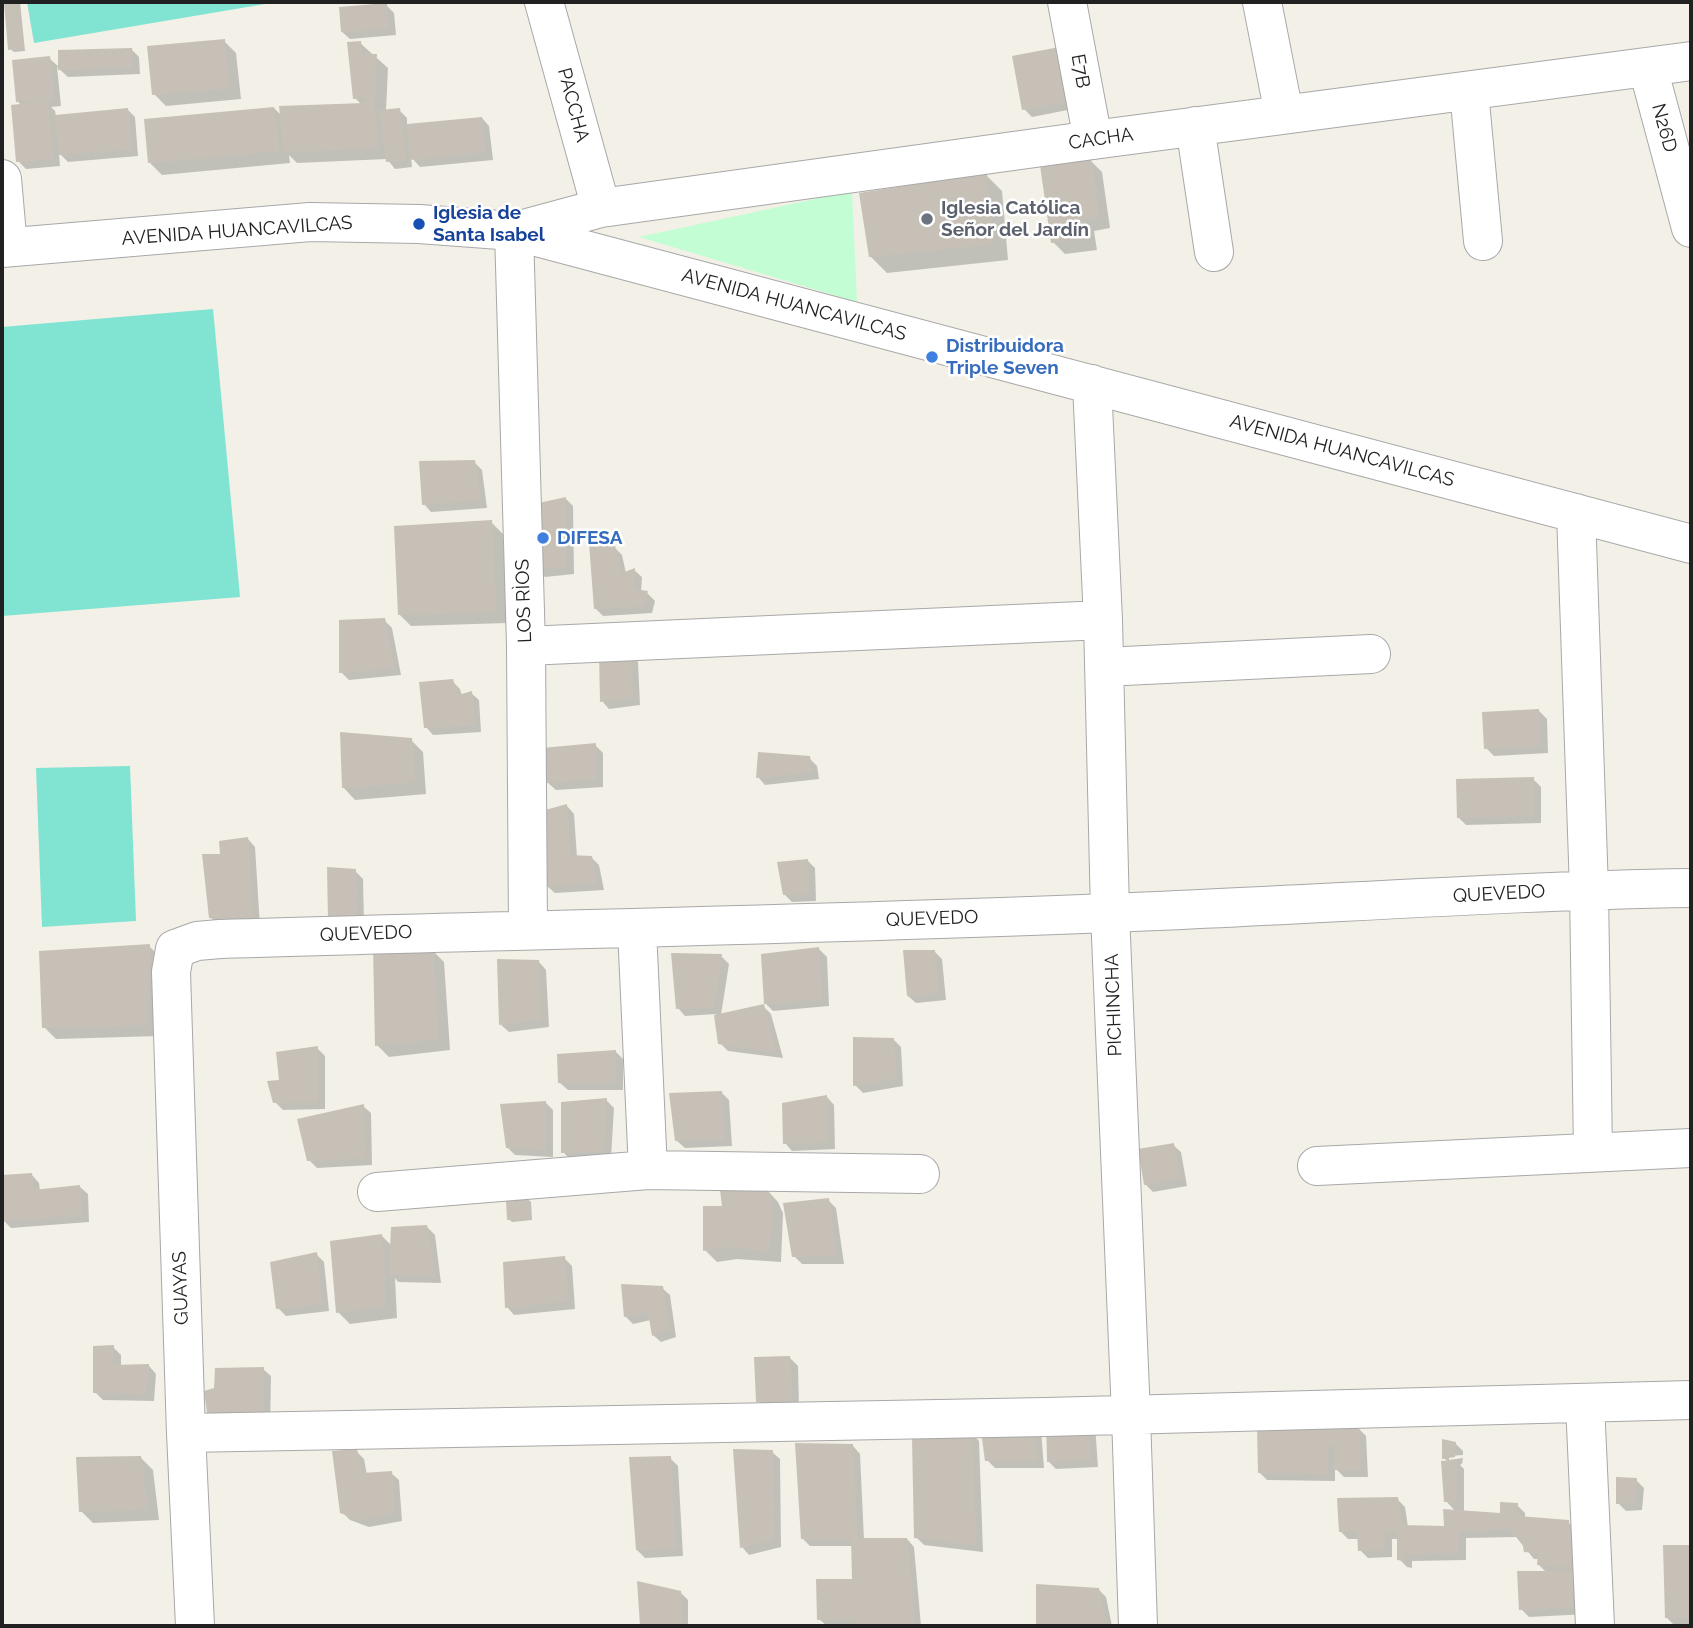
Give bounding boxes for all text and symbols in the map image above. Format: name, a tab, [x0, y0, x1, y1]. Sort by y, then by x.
street label: E7B	[1066, 52, 1094, 90]
street label: PACCHA	[552, 65, 594, 145]
street label: N26D	[1647, 101, 1681, 155]
street label: CACHA	[1067, 123, 1135, 155]
place label: Iglesia Católica Señor del Jardín	[941, 197, 1089, 241]
place label: Iglesia de Santa Isabel	[433, 202, 545, 246]
marker: Iglesia Católica Señor del Jardín	[919, 211, 935, 227]
street label: AVENIDA HUANCAVILCAS	[121, 212, 353, 250]
marker: Iglesia de Santa Isabel	[411, 216, 427, 232]
street label: AVENIDA HUANCAVILCAS	[679, 264, 909, 346]
place label: Distribuidora Triple Seven	[946, 335, 1064, 379]
marker: Distribuidora Triple Seven	[924, 349, 940, 365]
street label: AVENIDA HUANCAVILCAS	[1227, 410, 1457, 492]
place label: DIFESA	[557, 527, 622, 549]
marker: DIFESA	[535, 530, 551, 546]
street label: LOS RÌOS	[511, 559, 537, 643]
street label: QUEVEDO	[1452, 880, 1546, 908]
street label: QUEVEDO	[885, 906, 979, 932]
street label: QUEVEDO	[319, 921, 413, 947]
street label: PICHINCHA	[1101, 953, 1127, 1057]
street label: GUAYAS	[168, 1251, 194, 1325]

